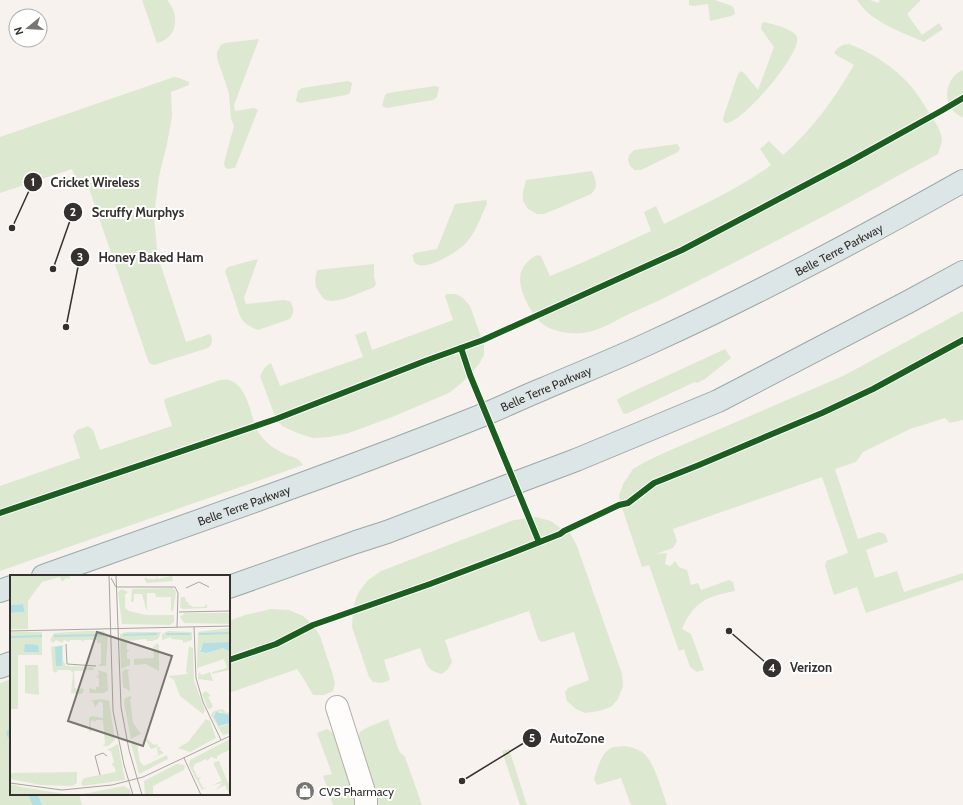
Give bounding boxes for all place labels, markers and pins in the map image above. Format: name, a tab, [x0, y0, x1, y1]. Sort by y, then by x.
callout: Cricket Wireless	[23, 170, 148, 195]
callout: Scruffy Murphys	[63, 200, 192, 225]
callout: Honey Baked Ham	[70, 245, 211, 270]
callout: Verizon	[762, 655, 840, 680]
callout: AutoZone	[522, 726, 613, 751]
shop icon: CVS Pharmacy	[294, 780, 316, 802]
place label: CVS Pharmacy	[319, 784, 394, 799]

